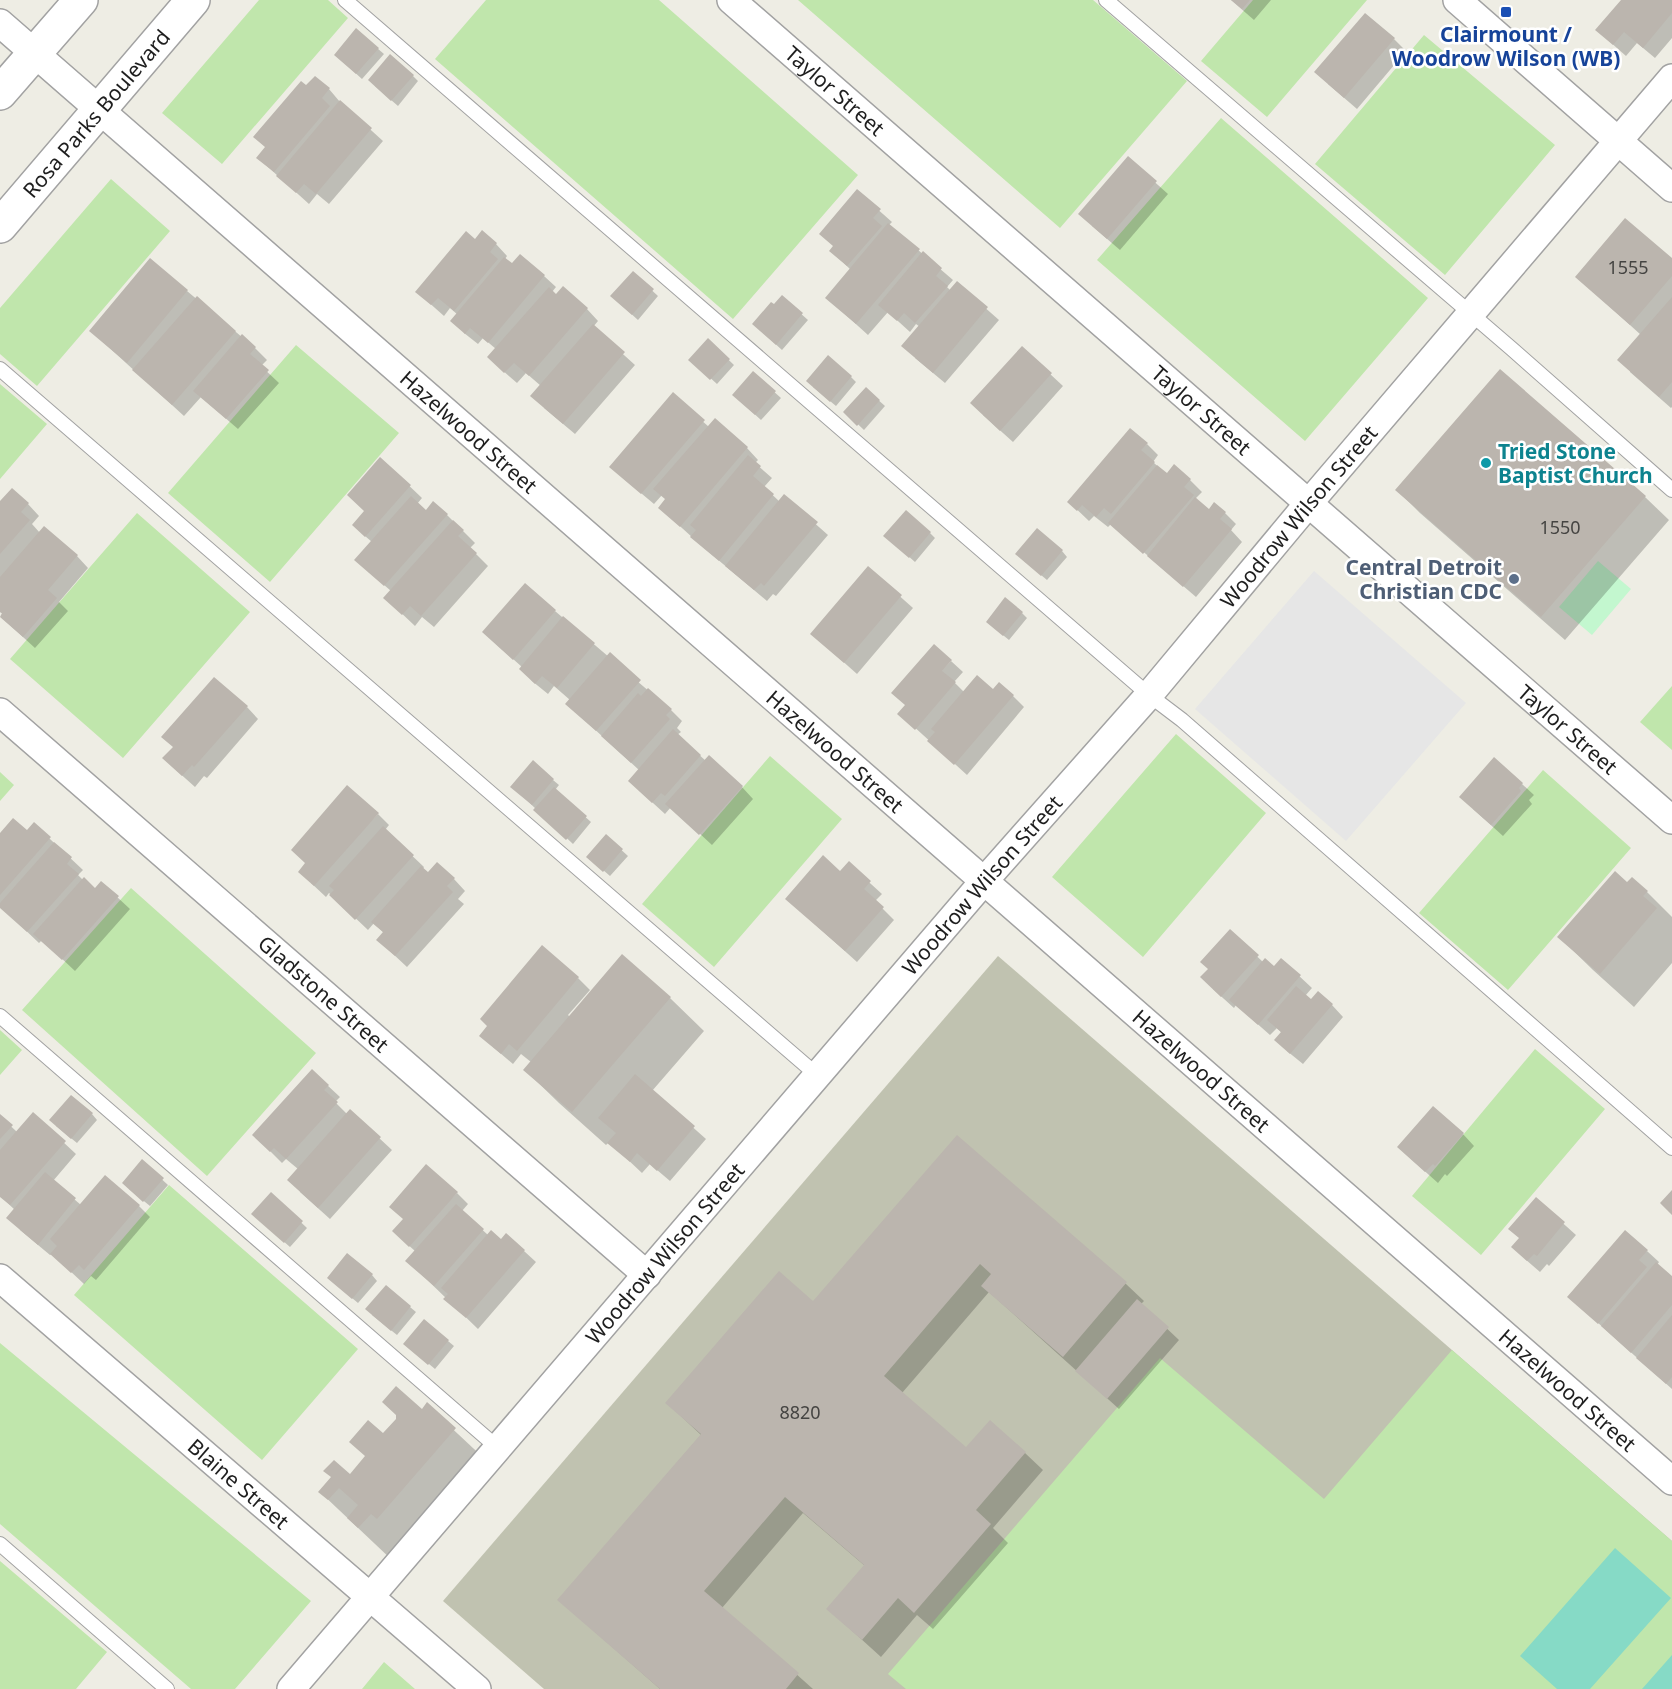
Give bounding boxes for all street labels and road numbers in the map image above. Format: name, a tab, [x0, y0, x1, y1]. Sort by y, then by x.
street label: Rosa Parks Boulevard	[16, 23, 176, 203]
street label: Taylor Street	[779, 40, 891, 142]
street label: Taylor Street	[1146, 359, 1258, 461]
street label: Hazelwood Street	[394, 364, 544, 500]
street label: Woodrow Wilson Street	[1214, 419, 1384, 613]
street label: Taylor Street	[1512, 678, 1624, 781]
street label: Hazelwood Street	[760, 684, 910, 819]
street label: Woodrow Wilson Street	[895, 789, 1068, 981]
street label: Gladstone Street	[252, 929, 395, 1059]
street label: Hazelwood Street	[1127, 1003, 1276, 1138]
street label: Woodrow Wilson Street	[579, 1156, 751, 1350]
street label: Hazelwood Street	[1493, 1322, 1643, 1458]
street label: Blaine Street	[182, 1432, 296, 1535]

